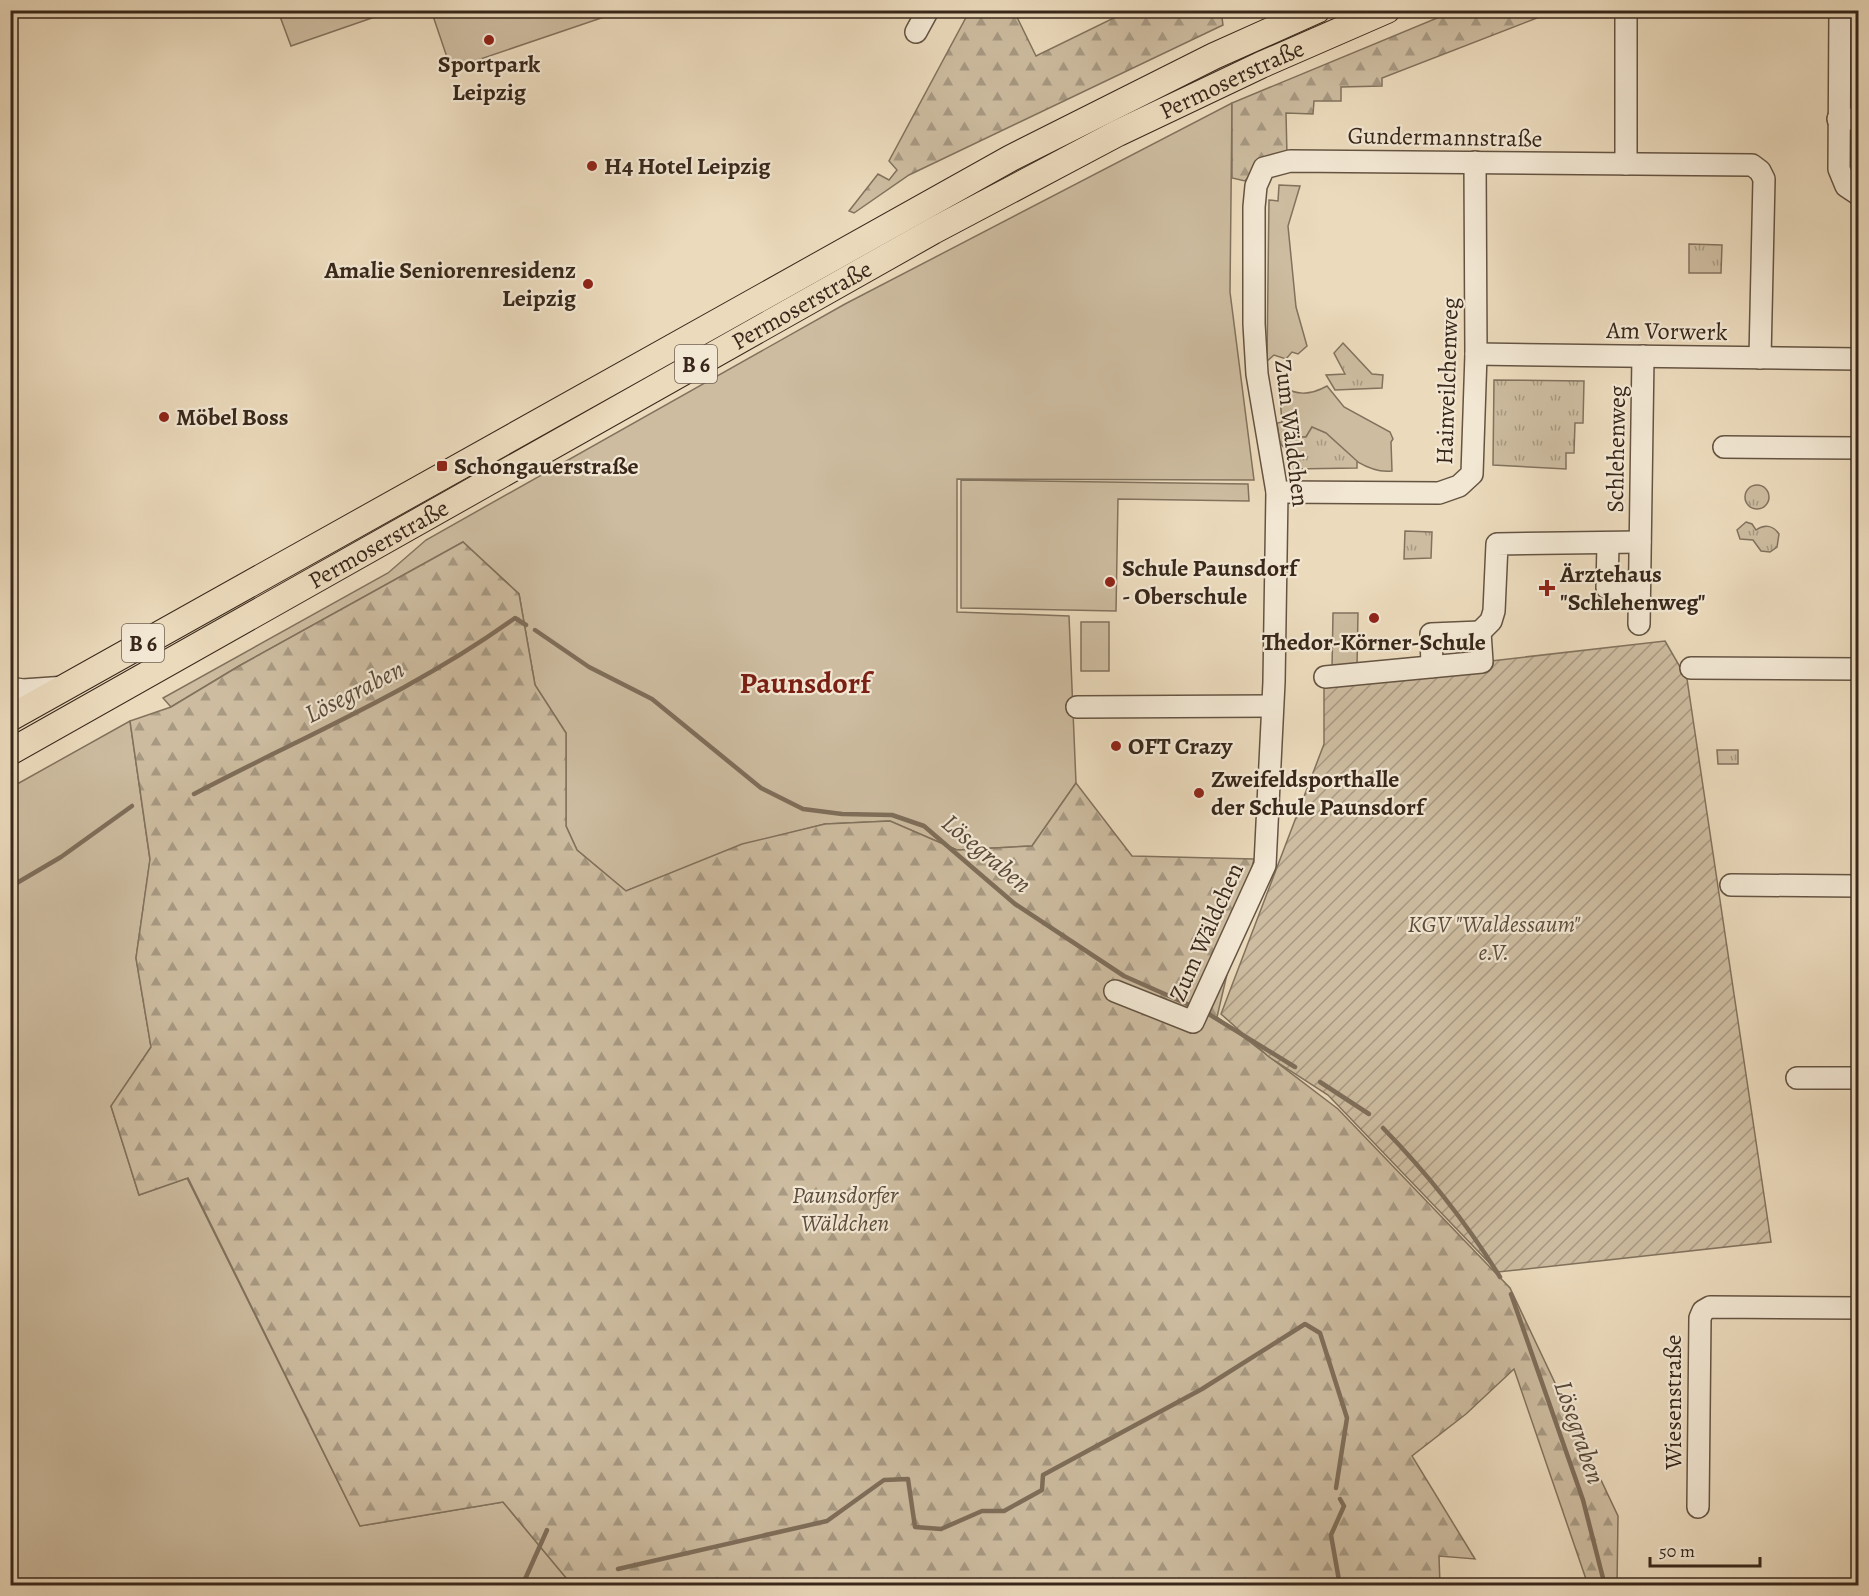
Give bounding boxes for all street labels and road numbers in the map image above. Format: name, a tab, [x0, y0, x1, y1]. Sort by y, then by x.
street label: Permoserstraße	[1154, 32, 1309, 127]
street label: Gundermannstraße	[1347, 119, 1543, 155]
street label: Permoserstraße	[726, 253, 878, 358]
street label: Hainveilchenweg	[1428, 297, 1466, 465]
street label: Am Vorwerk	[1605, 314, 1728, 348]
road number: B 6	[675, 345, 717, 383]
street label: Zum Wäldchen	[1267, 357, 1317, 509]
street label: Schlehenweg	[1599, 385, 1633, 513]
street label: Permoserstraße	[302, 492, 454, 596]
road number: B 6	[122, 624, 164, 662]
street label: Zum Wäldchen	[1161, 858, 1251, 1006]
street label: Wiesenstraße	[1657, 1334, 1689, 1471]

